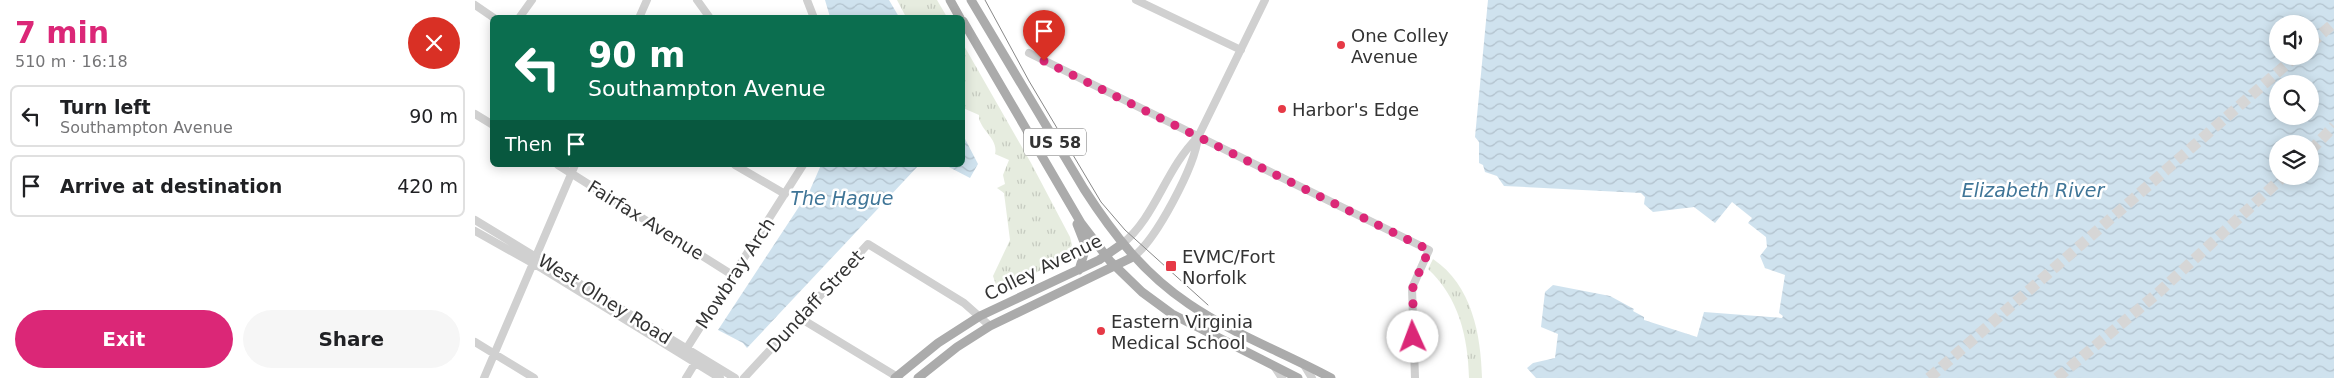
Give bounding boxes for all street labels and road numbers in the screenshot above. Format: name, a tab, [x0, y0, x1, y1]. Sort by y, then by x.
road number: US 58	[1024, 128, 1086, 156]
street label: Fairfax Avenue	[584, 176, 708, 264]
street label: Mowbray Arch	[691, 214, 779, 332]
street label: Colley Avenue	[981, 230, 1105, 304]
street label: Dundaff Street	[762, 246, 868, 356]
street label: West Olney Road	[534, 250, 676, 348]

